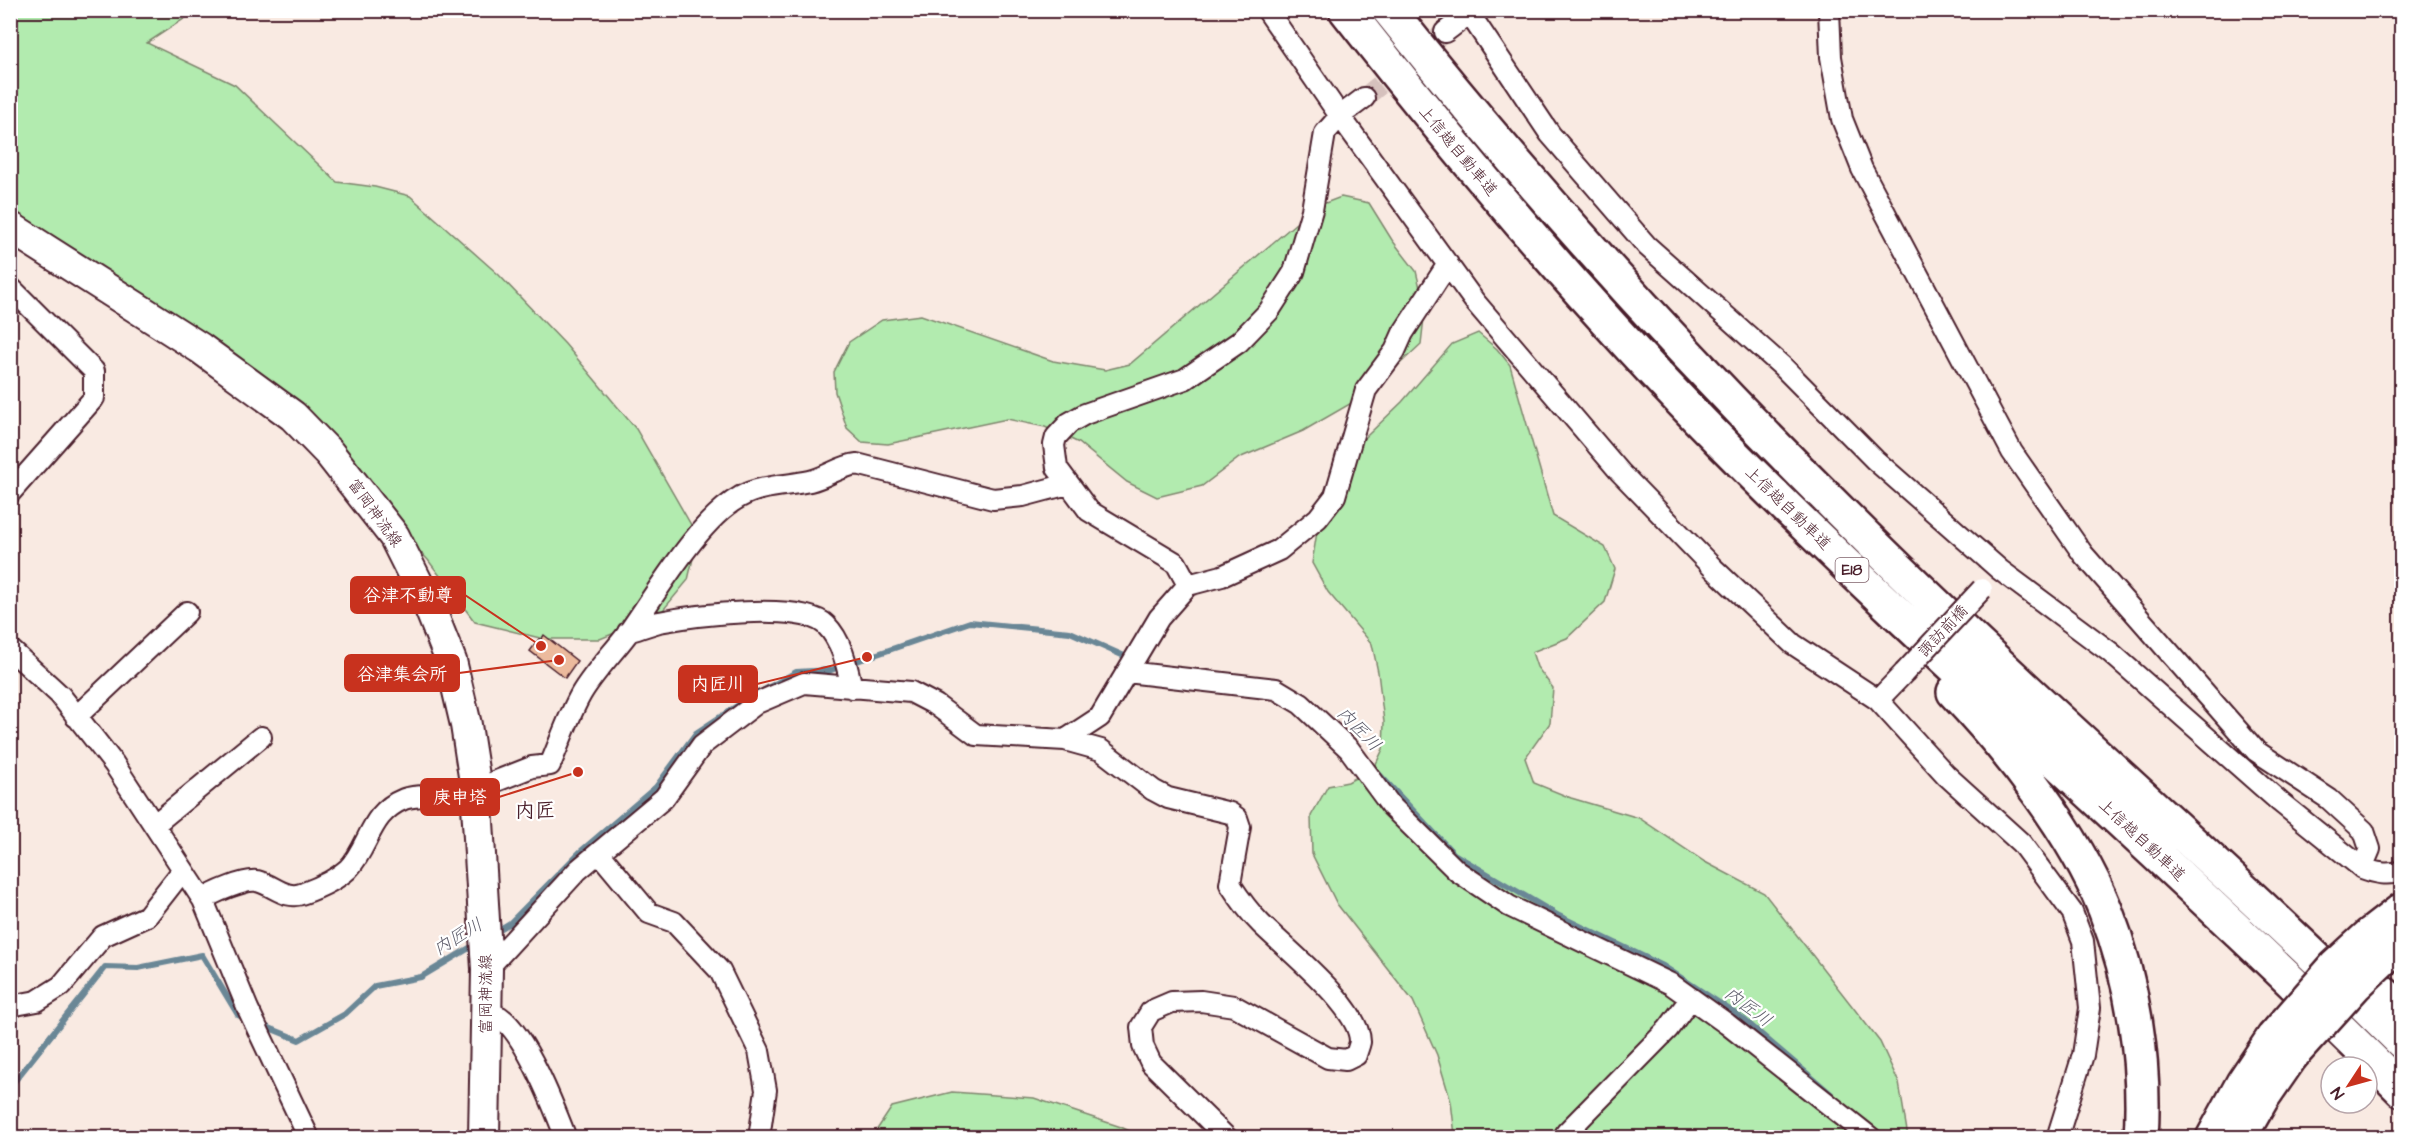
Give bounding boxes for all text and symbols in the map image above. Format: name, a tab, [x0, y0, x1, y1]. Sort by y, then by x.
street label: 上信越自動車道	[1414, 101, 1502, 201]
street label: 上信越自動車道	[1740, 461, 1836, 555]
street label: 富岡神流線	[343, 474, 407, 552]
road number: E18	[1836, 558, 1868, 582]
callout: 谷津不動尊	[351, 577, 465, 613]
text: 谷津不動尊	[363, 583, 453, 608]
street label: 諏訪前橋	[1913, 600, 1973, 662]
callout: 谷津集会所	[345, 655, 459, 691]
text: 谷津集会所	[357, 662, 447, 687]
callout: 内匠川	[679, 666, 757, 702]
text: 内匠川	[691, 672, 745, 697]
water label: 内匠川	[1331, 701, 1387, 757]
callout: 庚申塔	[421, 779, 499, 815]
text: 庚申塔	[433, 785, 487, 810]
street label: 上信越自動車道	[2094, 794, 2190, 886]
district label: 内匠	[515, 797, 555, 825]
water label: 内匠川	[428, 912, 488, 962]
street label: 富岡神流線	[475, 954, 497, 1034]
water label: 内匠川	[1719, 981, 1777, 1033]
north arrow	[2319, 1055, 2379, 1115]
text: N	[2326, 1083, 2350, 1104]

